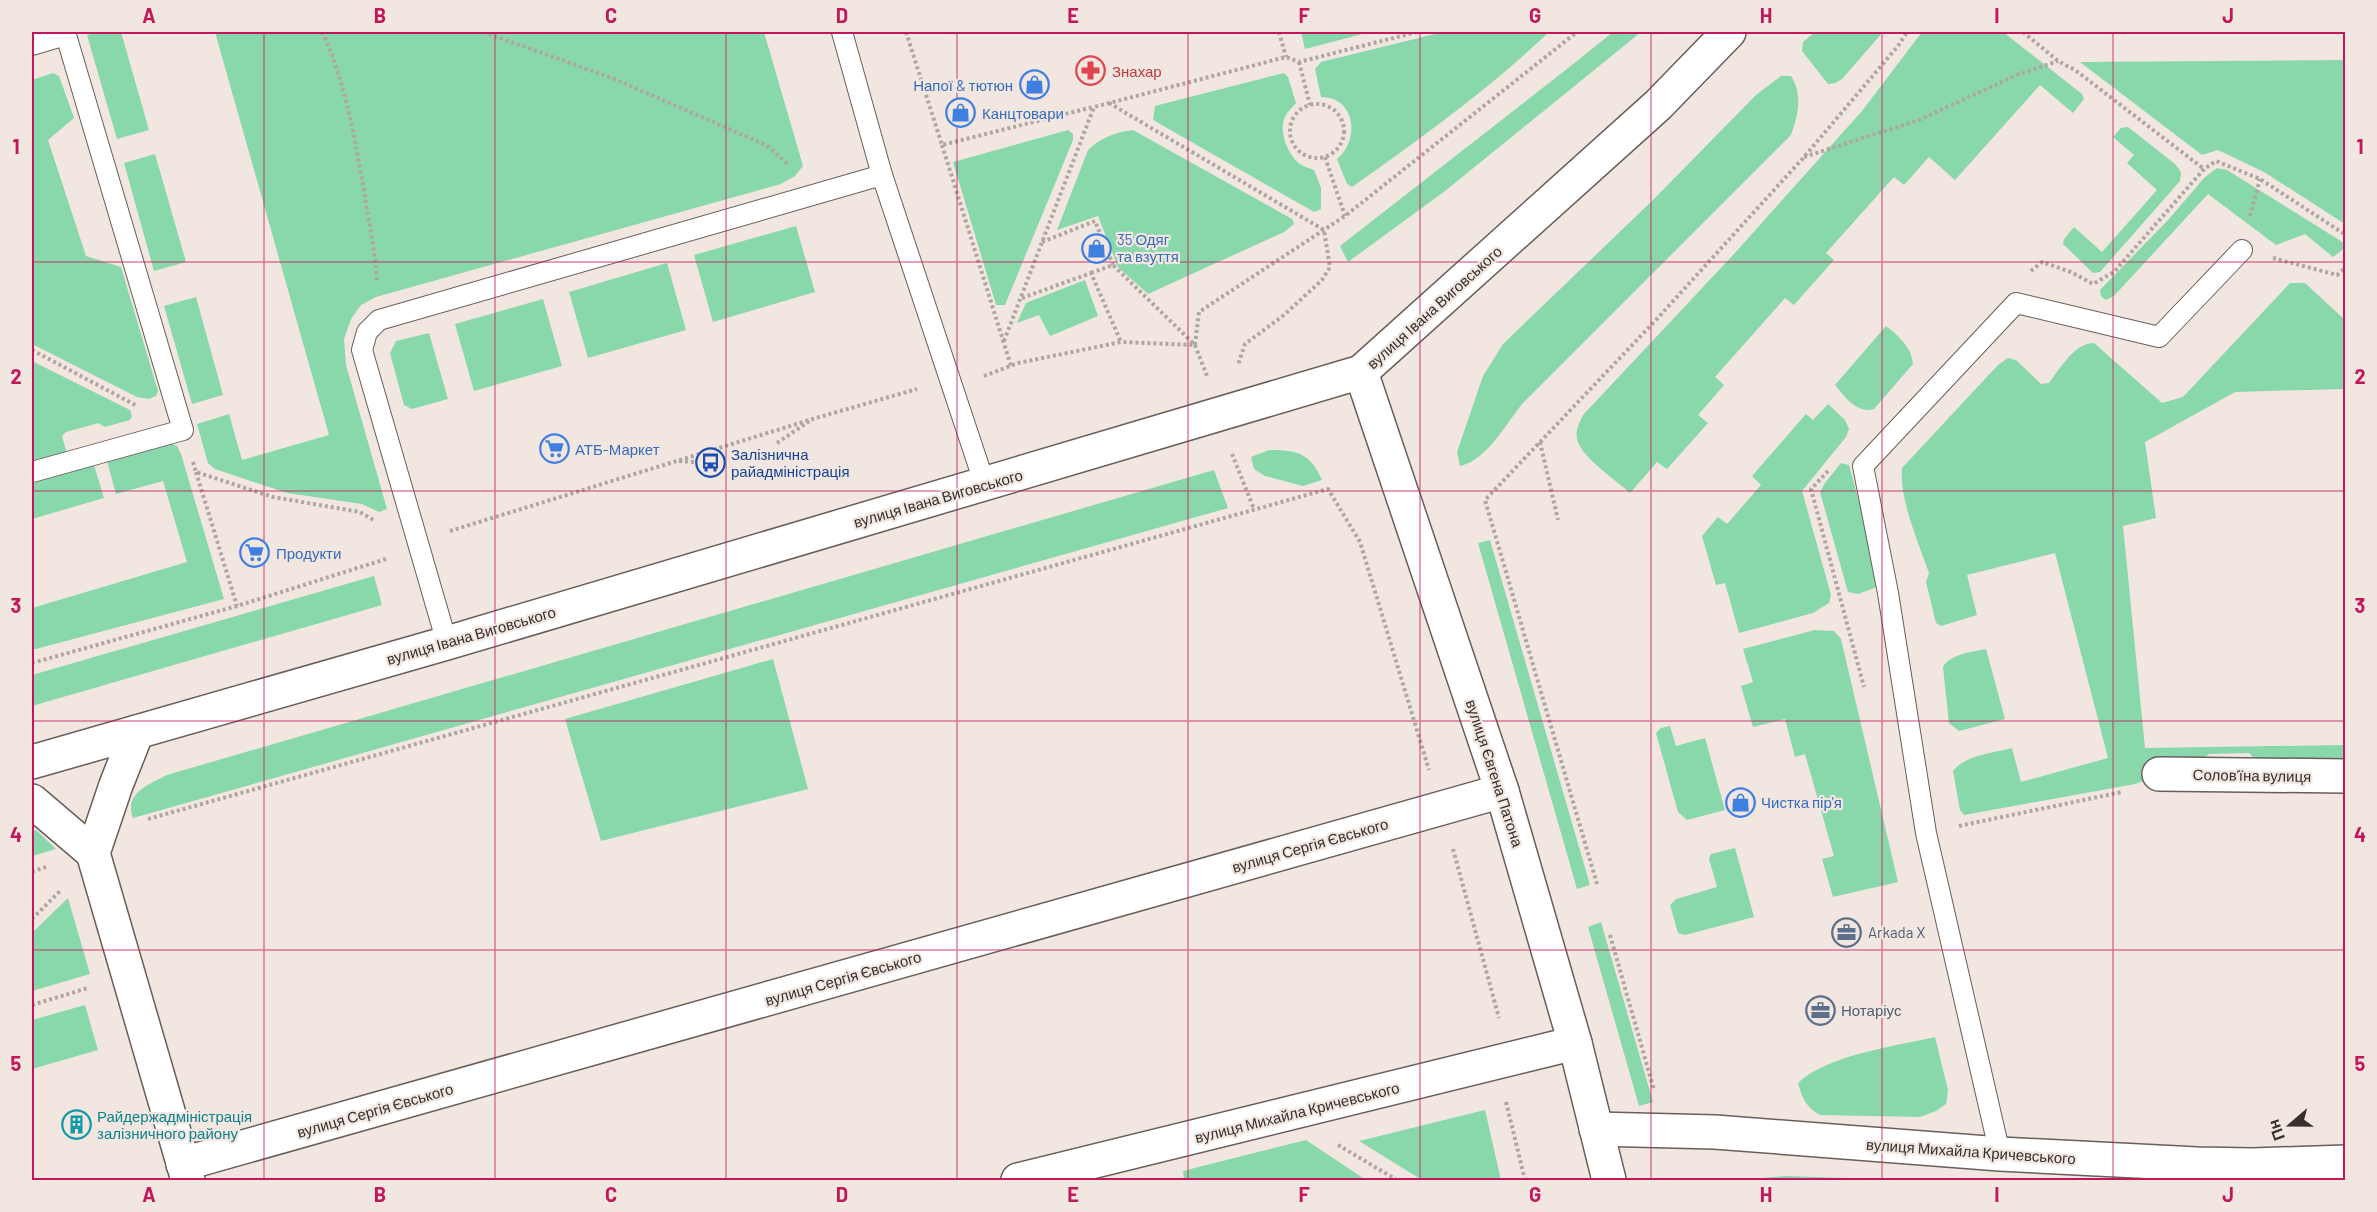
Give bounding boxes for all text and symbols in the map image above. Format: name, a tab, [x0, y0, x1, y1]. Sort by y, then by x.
text: A	[142, 3, 156, 27]
text: B	[374, 3, 386, 27]
text: C	[605, 3, 617, 27]
text: D	[836, 3, 848, 27]
text: E	[1067, 3, 1079, 27]
text: F	[1298, 3, 1310, 27]
text: G	[1529, 3, 1541, 27]
text: H	[1760, 3, 1772, 27]
text: I	[1994, 3, 2000, 27]
text: J	[2222, 3, 2234, 27]
pharmacy icon: Знахар	[1075, 55, 1107, 87]
place label: Знахар	[1112, 62, 1162, 80]
shop icon: Напої & тютюн	[1018, 69, 1050, 101]
place label: Напої & тютюн	[913, 76, 1013, 94]
shop icon: Канцтовари	[945, 97, 977, 129]
place label: Канцтовари	[982, 104, 1064, 122]
text: 1	[12, 134, 20, 158]
text: 1	[2356, 134, 2364, 158]
place label: 35 Одяг та взуття	[1117, 230, 1179, 265]
shop icon: 35 Одяг та взуття	[1080, 232, 1112, 264]
street label: вулиця Івана Виговського	[1363, 242, 1505, 372]
text: 2	[10, 364, 22, 388]
text: 2	[2354, 364, 2366, 388]
supermarket icon: АТБ-Маркет	[538, 433, 570, 465]
place label: АТБ-Маркет	[575, 440, 660, 458]
place label: Залізнична райадміністрація	[731, 445, 850, 480]
bus stop icon: Залізнична райадміністрація	[694, 447, 726, 479]
street label: вулиця Івана Виговського	[851, 465, 1025, 531]
supermarket icon: Продукти	[239, 537, 271, 569]
place label: Продукти	[276, 544, 341, 562]
text: 3	[11, 593, 21, 617]
text: 3	[2355, 593, 2365, 617]
street label: вулиця Івана Виговського	[384, 602, 558, 668]
street label: вулиця Євгена Патона	[1463, 697, 1528, 850]
street label: Соловʼїна вулиця	[2193, 765, 2311, 785]
shop icon: Чистка пір'я	[1724, 786, 1756, 818]
place label: Чистка пір'я	[1761, 793, 1842, 811]
street label: вулиця Сергія Євського	[1230, 814, 1390, 876]
text: 4	[10, 822, 22, 846]
text: 4	[2354, 822, 2366, 846]
office icon: Arkada X	[1831, 916, 1863, 948]
place label: Arkada X	[1868, 923, 1925, 941]
street label: вулиця Сергія Євського	[763, 947, 923, 1009]
office icon: Нотаріус	[1804, 994, 1836, 1026]
place label: Нотаріус	[1841, 1001, 1902, 1019]
text: 5	[11, 1051, 22, 1075]
text: 5	[2355, 1051, 2366, 1075]
street label: вулиця Михайла Кричевського	[1193, 1078, 1401, 1146]
street label: вулиця Сергія Євського	[295, 1079, 455, 1141]
north arrow	[2260, 1095, 2320, 1155]
place label: Райдержадміністрація залізничного району	[97, 1107, 252, 1142]
building icon: Райдержадміністрація залізничного району	[60, 1109, 92, 1141]
text: Пн	[2263, 1117, 2288, 1143]
street label: вулиця Михайла Кричевського	[1866, 1135, 2076, 1167]
text: A	[142, 1182, 156, 1206]
text: B	[374, 1182, 386, 1206]
text: C	[605, 1182, 617, 1206]
text: D	[836, 1182, 848, 1206]
text: E	[1067, 1182, 1079, 1206]
text: F	[1298, 1182, 1310, 1206]
text: G	[1529, 1182, 1541, 1206]
text: H	[1760, 1182, 1772, 1206]
text: I	[1994, 1182, 2000, 1206]
text: J	[2222, 1182, 2234, 1206]

